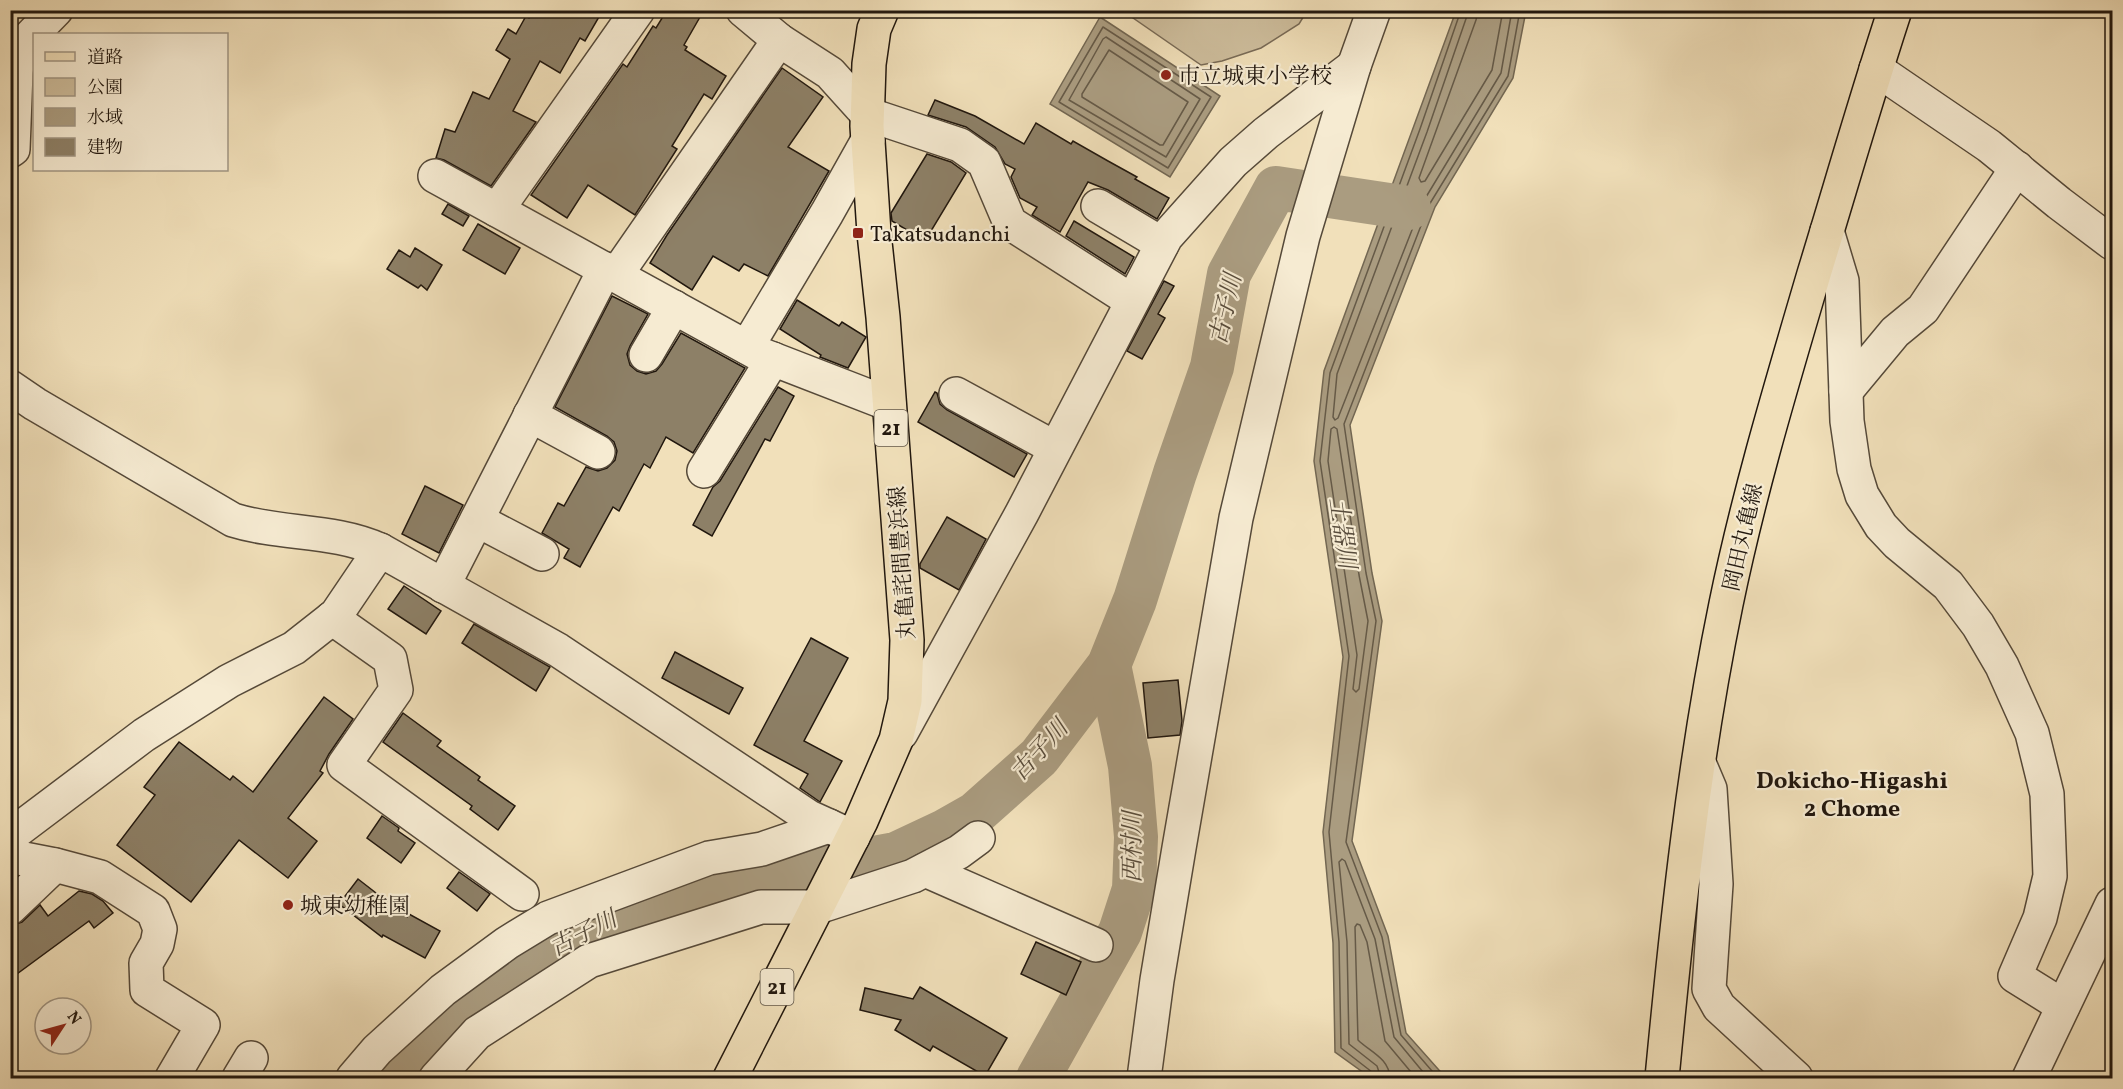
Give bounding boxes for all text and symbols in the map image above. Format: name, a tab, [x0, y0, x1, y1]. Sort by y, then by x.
legend	[33, 33, 228, 171]
text: 道路	[87, 46, 123, 71]
place label: 市立城東小学校	[1178, 62, 1332, 93]
marker: 市立城東小学校	[1159, 68, 1173, 82]
text: 公園	[87, 76, 123, 101]
text: 水域	[87, 106, 123, 131]
text: 建物	[87, 136, 123, 161]
place label: Takatsudanchi	[870, 220, 1010, 251]
marker: Takatsudanchi	[851, 226, 865, 240]
water label: 古子川	[1202, 268, 1252, 348]
road number: 21	[874, 410, 908, 446]
street label: 岡田丸亀線	[1717, 480, 1772, 595]
street label: 丸亀詫間豊浜線	[883, 485, 924, 641]
water label: 土器川	[1319, 495, 1363, 574]
water label: 古子川	[1004, 711, 1079, 789]
district label: Dokicho-Higashi 2 Chome	[1756, 765, 1948, 827]
water label: 西村川	[1117, 808, 1151, 883]
place label: 城東幼稚園	[300, 892, 410, 923]
marker: 城東幼稚園	[281, 898, 295, 912]
water label: 古子川	[544, 902, 626, 966]
road number: 21	[760, 969, 794, 1005]
north arrow	[33, 996, 93, 1056]
text: N	[61, 1007, 86, 1030]

